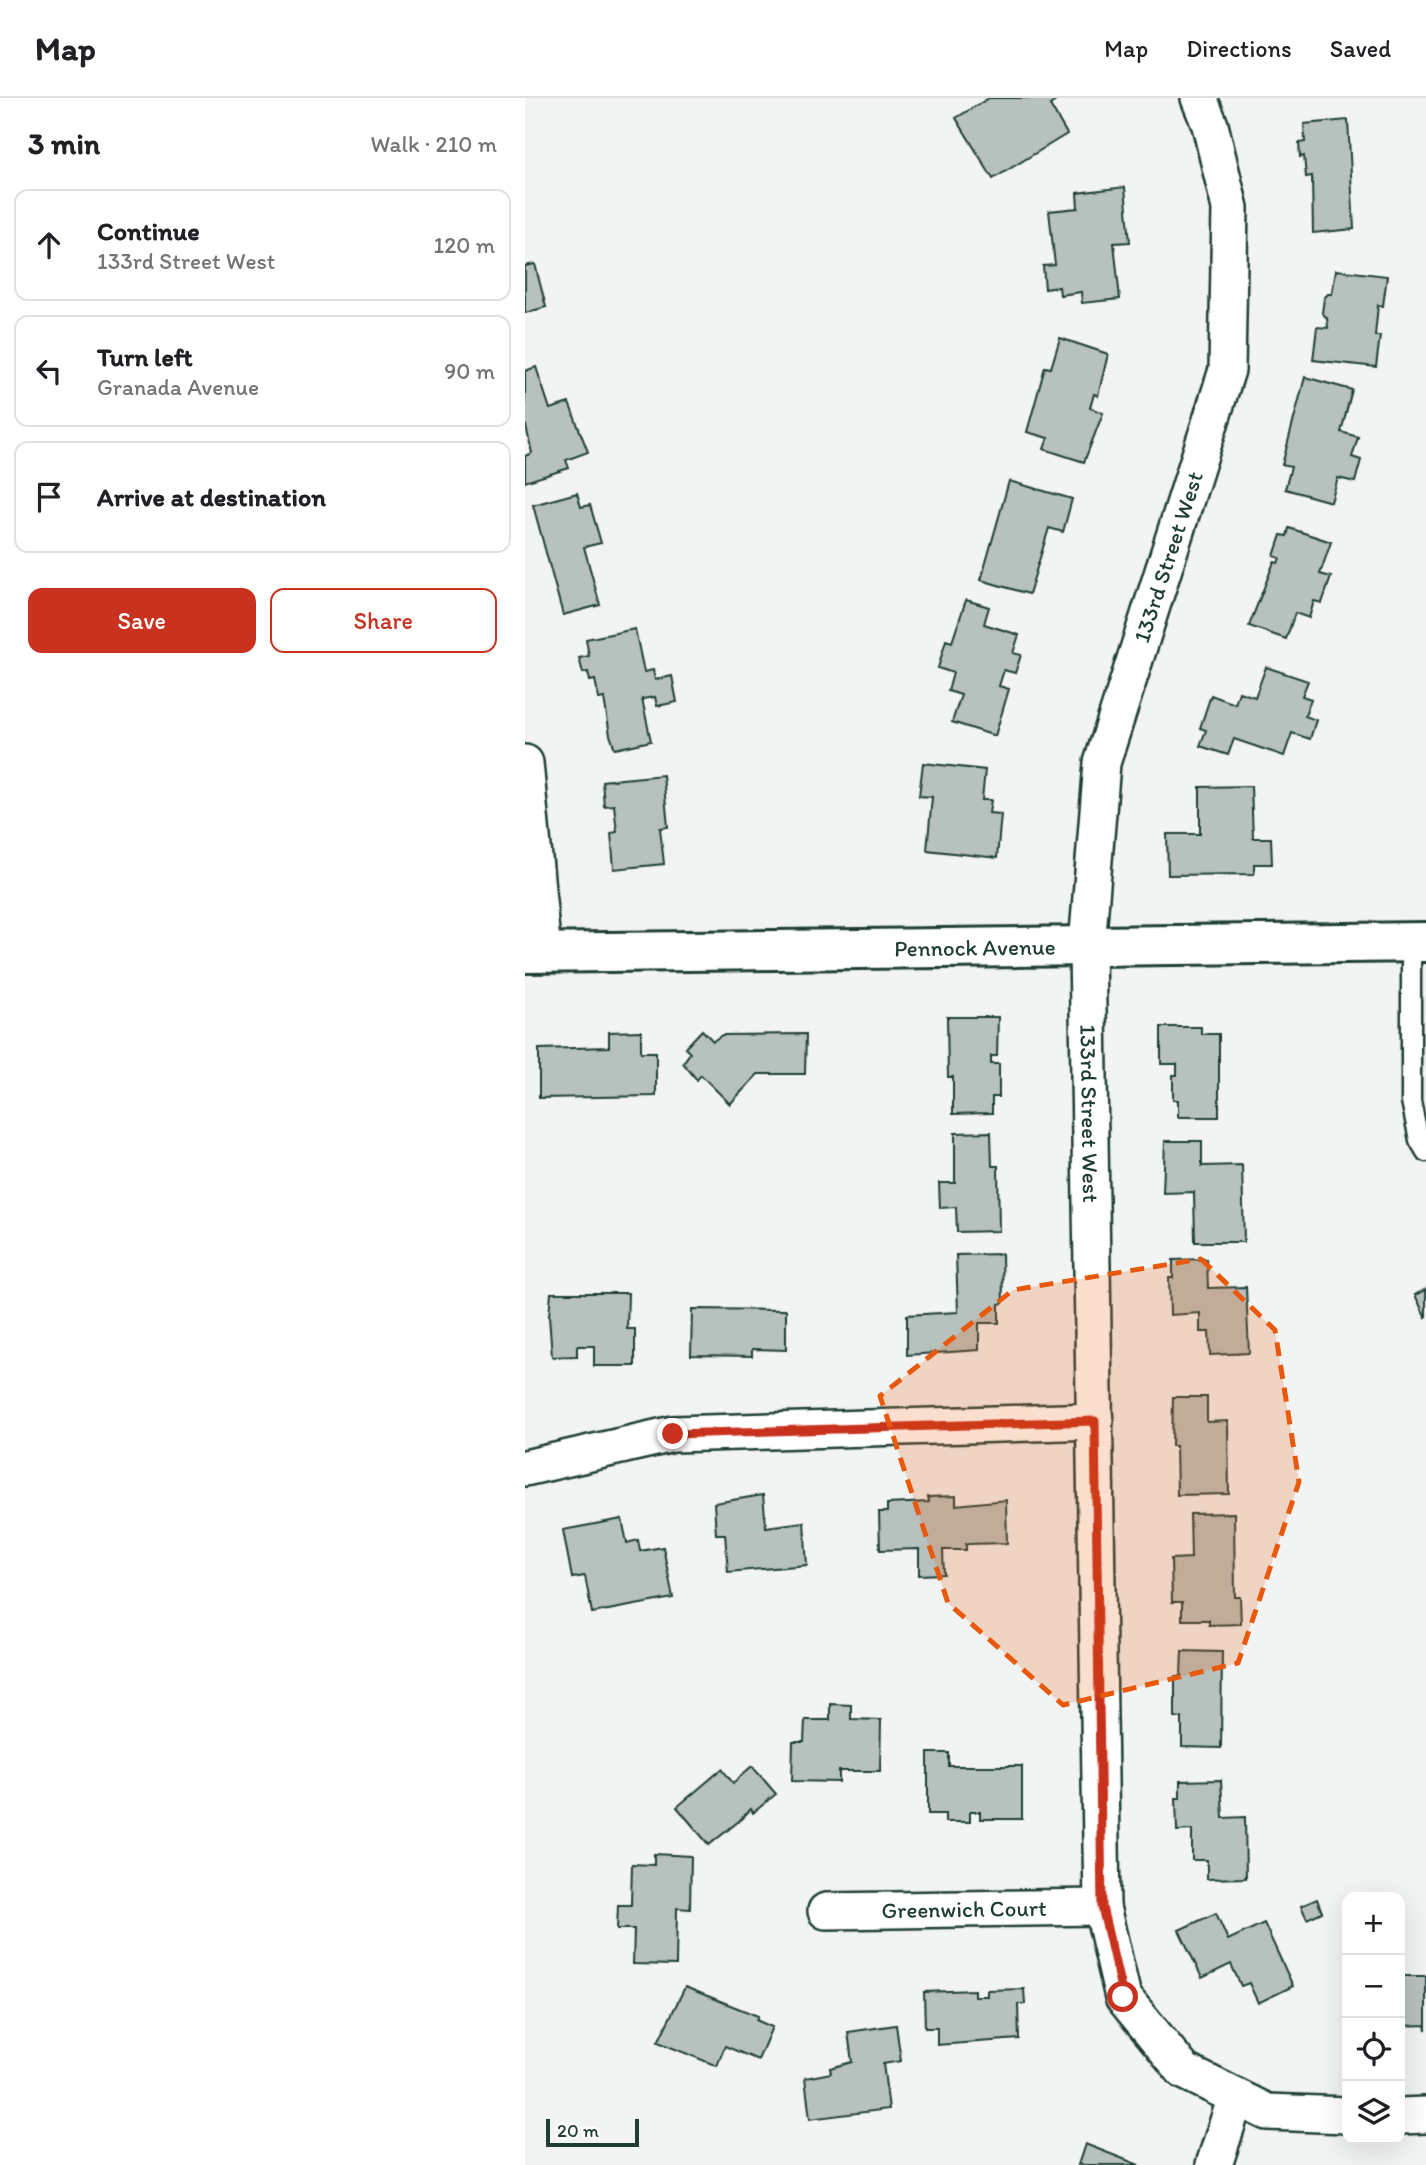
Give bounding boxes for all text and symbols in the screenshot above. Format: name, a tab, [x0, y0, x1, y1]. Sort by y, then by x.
text: Map	[35, 29, 96, 68]
text: Map	[1104, 34, 1148, 63]
text: Directions	[1186, 34, 1292, 63]
text: Saved	[1330, 34, 1391, 63]
text: 3 min	[28, 125, 100, 162]
text: Walk · 210 m	[371, 130, 497, 158]
text: Continue	[97, 215, 200, 247]
icon: ahead	[30, 226, 68, 264]
text: 120 m	[434, 231, 495, 259]
text: 133rd Street West	[97, 247, 275, 275]
text: Turn left	[97, 341, 193, 373]
icon: left	[30, 352, 68, 390]
text: 90 m	[444, 357, 495, 385]
text: Granada Avenue	[97, 373, 259, 401]
street label: 133rd Street West	[1127, 468, 1209, 646]
icon: arrive	[30, 478, 68, 516]
text: Arrive at destination	[97, 481, 326, 513]
button: Save	[28, 588, 256, 653]
button: Share	[270, 588, 497, 653]
street label: Pennock Avenue	[894, 933, 1056, 962]
street label: 133rd Street West	[1074, 1024, 1105, 1203]
route end	[657, 1418, 688, 1449]
map controls	[1342, 1892, 1405, 2144]
button: +	[1342, 1892, 1405, 1955]
street label: Greenwich Court	[881, 1894, 1047, 1924]
button: −	[1342, 1955, 1405, 2018]
route start	[1107, 1981, 1138, 2012]
button: locate	[1342, 2018, 1405, 2081]
button: layers	[1342, 2081, 1405, 2144]
scale bar	[546, 2116, 639, 2148]
text: 20 m	[557, 2119, 599, 2142]

